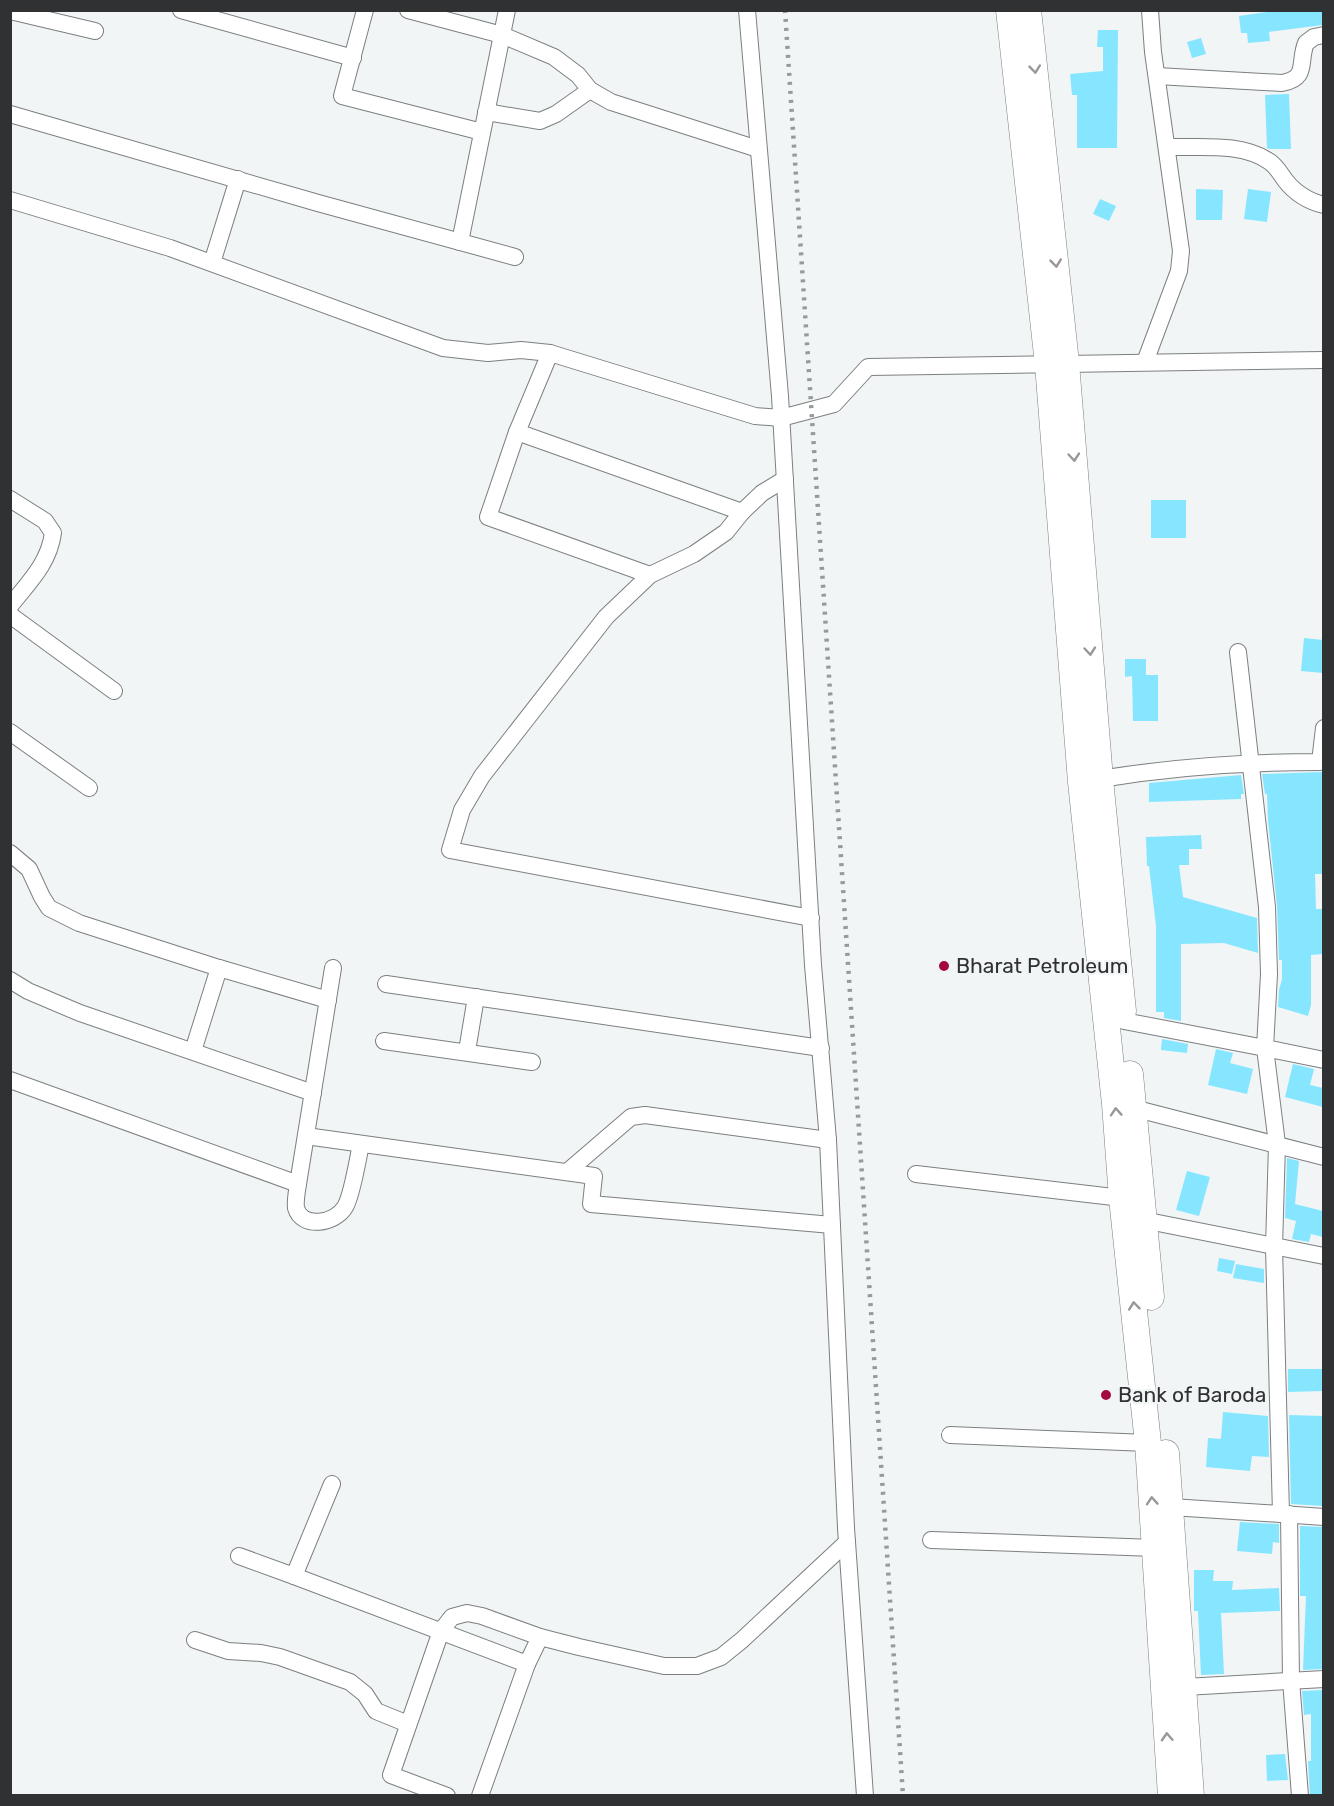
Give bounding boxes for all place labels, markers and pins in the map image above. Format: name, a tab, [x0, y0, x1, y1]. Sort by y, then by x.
place label: Bharat Petroleum	[956, 953, 1128, 978]
marker: Bharat Petroleum	[937, 959, 951, 973]
place label: Bank of Baroda	[1118, 1382, 1266, 1407]
marker: Bank of Baroda	[1099, 1388, 1113, 1402]

